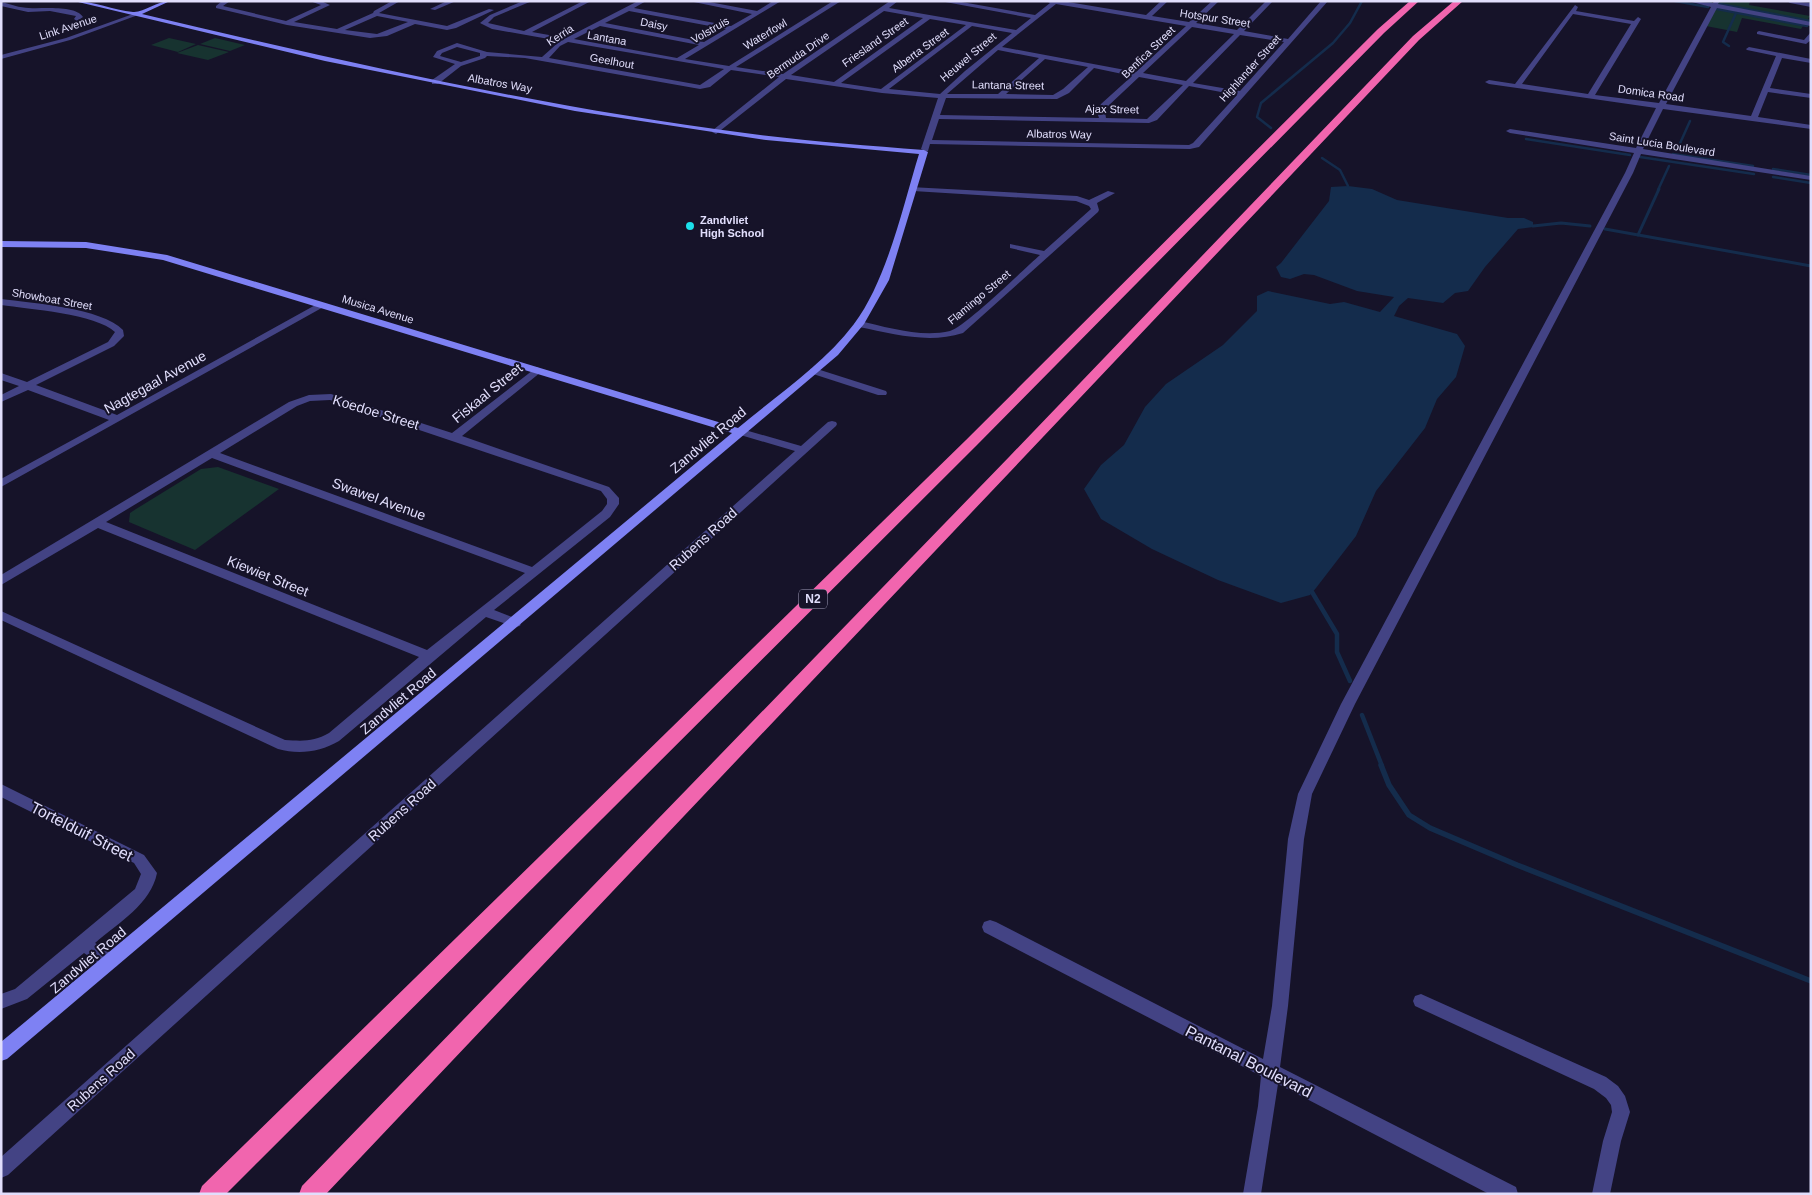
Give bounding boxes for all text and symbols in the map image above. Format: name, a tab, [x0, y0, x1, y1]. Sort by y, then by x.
street label: Hotspur Street	[1179, 7, 1251, 29]
street label: Link Avenue	[38, 12, 98, 42]
street label: Volstruis	[689, 14, 731, 46]
street label: Daisy	[639, 15, 669, 33]
street label: Friesland Street	[840, 15, 910, 69]
street label: Waterfowl	[741, 16, 789, 52]
street label: Kerria	[544, 21, 576, 48]
street label: Benfica Street	[1119, 24, 1177, 80]
street label: Alberta Street	[889, 25, 951, 75]
street label: Lantana	[586, 29, 628, 48]
street label: Bermuda Drive	[765, 29, 831, 81]
street label: Heuwel Street	[938, 30, 998, 84]
street label: Highlander Street	[1217, 32, 1283, 104]
street label: Geelhout	[589, 51, 635, 71]
street label: Albatros Way	[467, 71, 534, 95]
street label: Lantana Street	[972, 78, 1044, 92]
street label: Domica Road	[1617, 82, 1685, 104]
street label: Ajax Street	[1085, 103, 1139, 115]
street label: Albatros Way	[1026, 127, 1092, 141]
street label: Saint Lucia Boulevard	[1608, 130, 1716, 158]
place label: Zandvliet High School	[700, 214, 764, 239]
marker: Zandvliet High School	[684, 220, 696, 232]
street label: Flamingo Street	[945, 267, 1013, 327]
street label: Showboat Street	[11, 286, 93, 312]
street label: Musica Avenue	[341, 292, 415, 326]
street label: Nagtegaal Avenue	[101, 347, 209, 417]
street label: Fiskaal Street	[449, 360, 525, 426]
street label: Koedoe Street	[331, 391, 421, 433]
street label: Zandvliet Road	[667, 404, 749, 476]
street label: Swawel Avenue	[330, 475, 428, 523]
street label: Rubens Road	[666, 504, 740, 574]
street label: Kiewiet Street	[225, 552, 311, 600]
road number: N2	[799, 590, 827, 608]
street label: Zandvliet Road	[357, 665, 439, 737]
street label: Rubens Road	[365, 775, 439, 845]
street label: Tortelduif Street	[28, 798, 136, 865]
street label: Zandvliet Road	[47, 924, 129, 996]
street label: Pantanal Boulevard	[1183, 1022, 1315, 1101]
street label: Rubens Road	[64, 1045, 138, 1115]

